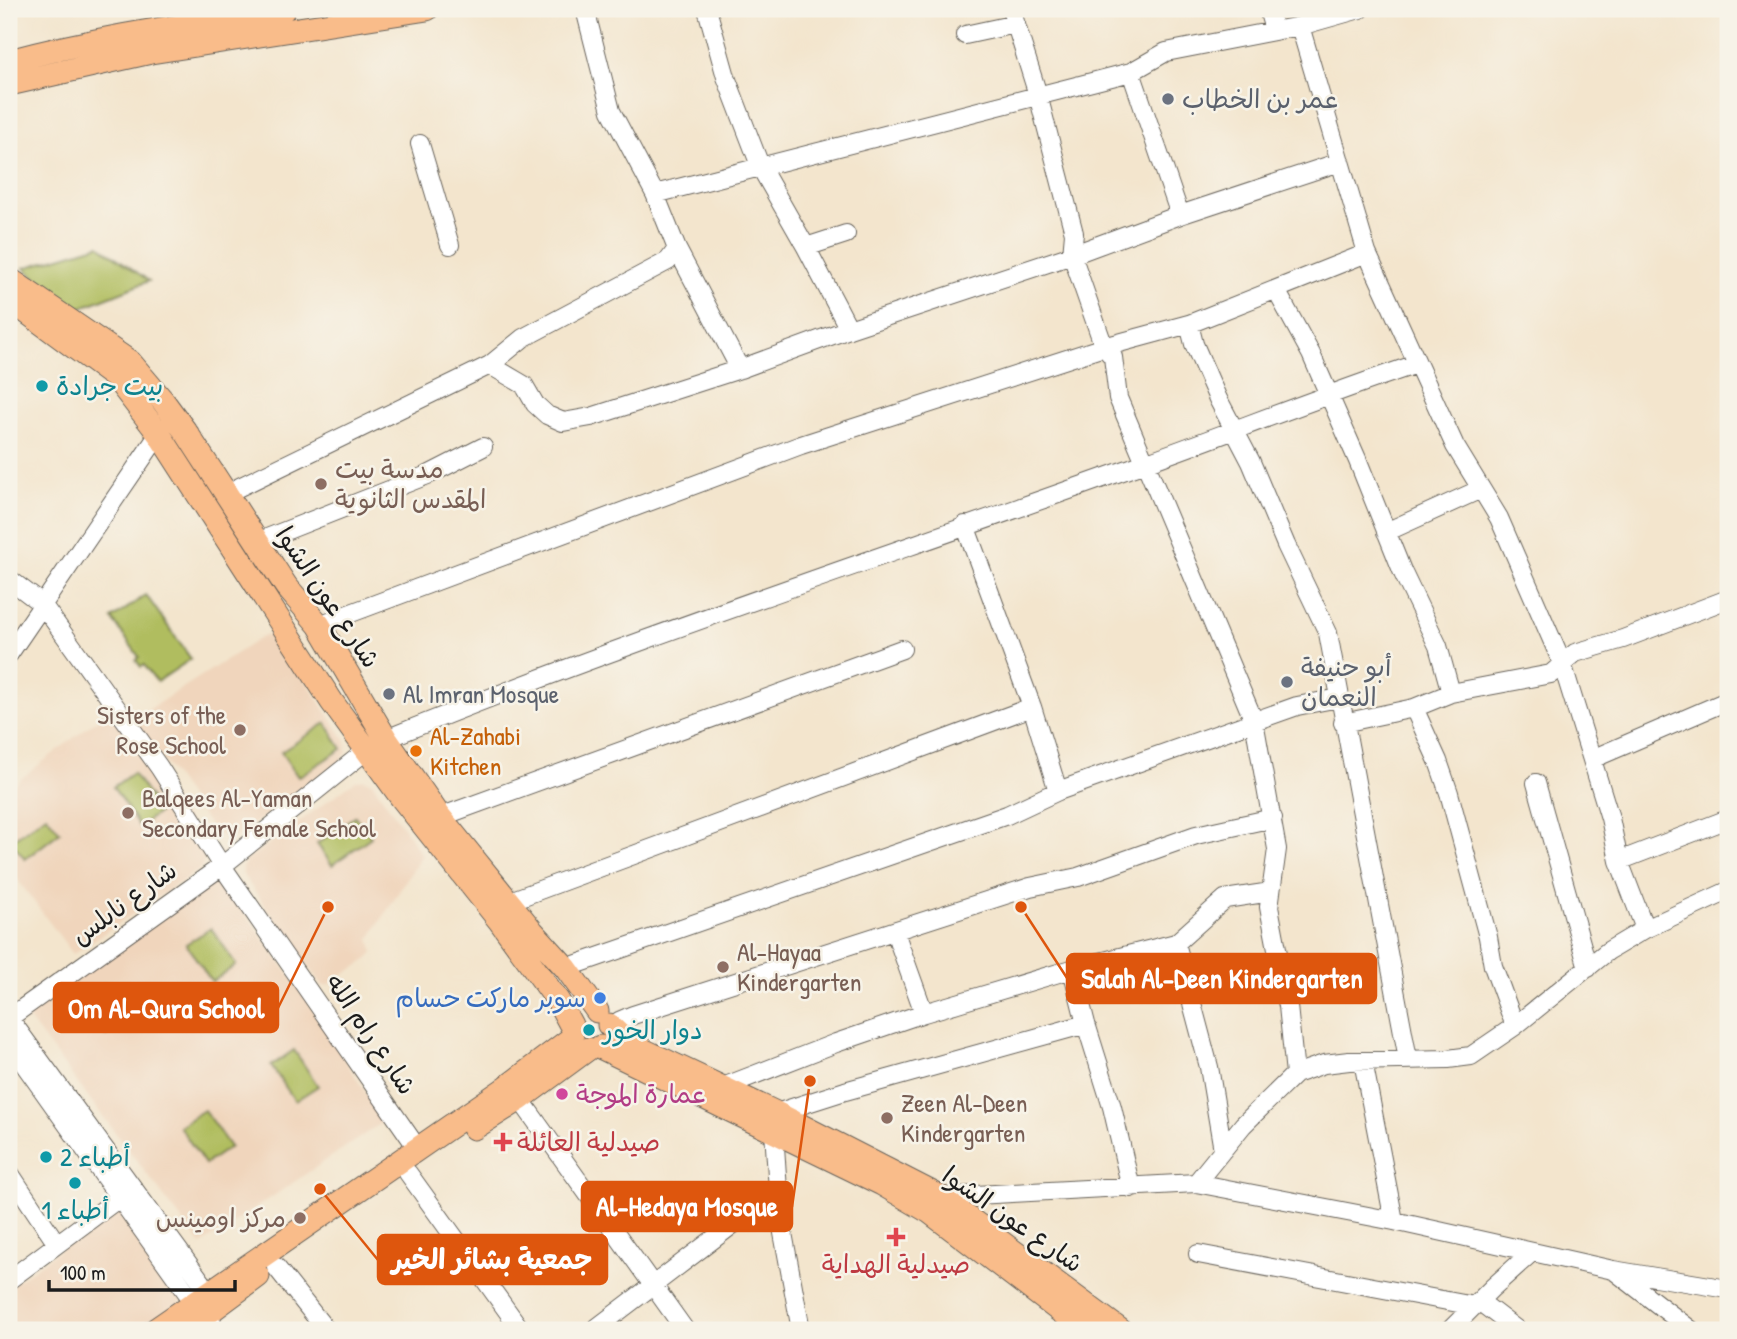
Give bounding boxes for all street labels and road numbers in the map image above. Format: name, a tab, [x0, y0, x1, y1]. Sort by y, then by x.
street label: شارع عون الشوا	[267, 519, 389, 675]
street label: شارع نابلس	[64, 852, 184, 954]
street label: شارع رام الله	[316, 966, 425, 1103]
street label: شارع عون الشوا	[935, 1157, 1091, 1281]

